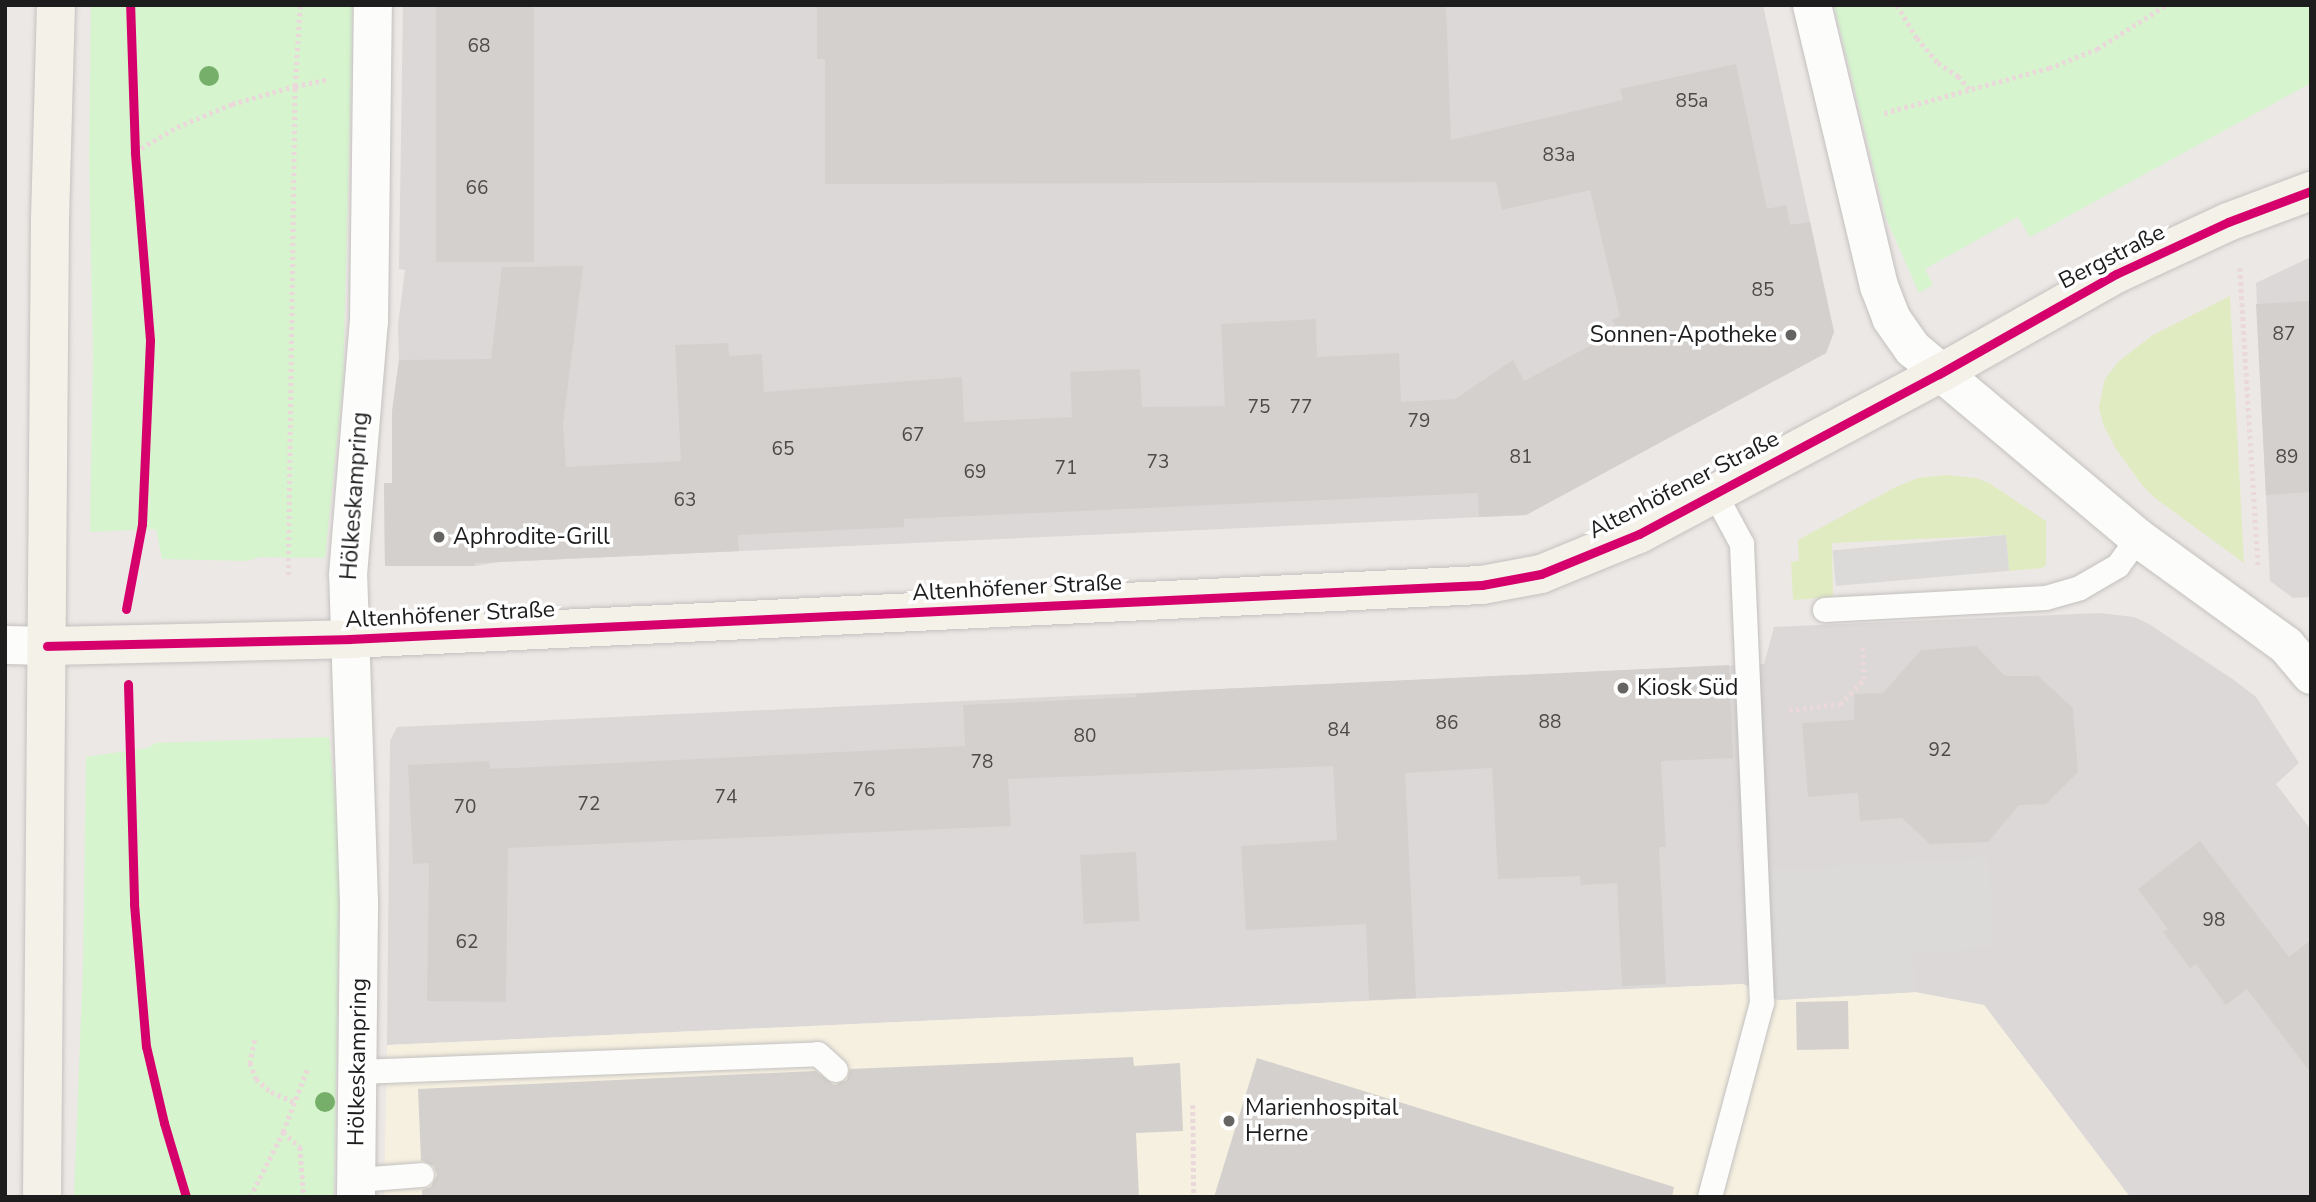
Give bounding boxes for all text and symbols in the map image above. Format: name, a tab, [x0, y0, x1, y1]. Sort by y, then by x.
house number: 68	[468, 36, 490, 58]
house number: 85a	[1676, 91, 1708, 113]
house number: 83a	[1543, 145, 1575, 167]
house number: 66	[466, 178, 488, 200]
street label: Bergstraße	[2054, 219, 2170, 295]
house number: 85	[1752, 280, 1774, 302]
place label: Sonnen-Apotheke	[1590, 321, 1777, 349]
house number: 87	[2273, 324, 2295, 346]
marker: Sonnen-Apotheke	[1783, 327, 1799, 343]
house number: 75	[1248, 397, 1270, 419]
house number: 77	[1290, 397, 1312, 419]
street label: Hölkeskampring	[335, 411, 375, 581]
house number: 79	[1408, 411, 1430, 433]
house number: 67	[902, 425, 924, 447]
street label: Altenhöfener Straße	[1584, 425, 1784, 545]
house number: 65	[772, 439, 794, 461]
house number: 81	[1510, 447, 1532, 469]
house number: 89	[2276, 447, 2298, 469]
house number: 73	[1147, 452, 1169, 474]
house number: 71	[1055, 458, 1077, 480]
house number: 69	[964, 462, 986, 484]
house number: 63	[674, 490, 696, 512]
place label: Aphrodite-Grill	[453, 523, 610, 551]
marker: Aphrodite-Grill	[431, 529, 447, 545]
street label: Altenhöfener Straße	[911, 569, 1123, 607]
street label: Altenhöfener Straße	[344, 596, 556, 634]
place label: Kiosk Süd	[1637, 674, 1738, 702]
marker: Kiosk Süd	[1615, 680, 1631, 696]
house number: 88	[1539, 712, 1561, 734]
house number: 86	[1436, 713, 1458, 735]
house number: 84	[1328, 720, 1350, 742]
house number: 80	[1074, 726, 1096, 748]
house number: 92	[1929, 740, 1951, 762]
house number: 78	[971, 752, 993, 774]
house number: 76	[853, 780, 875, 802]
house number: 74	[715, 787, 737, 809]
house number: 72	[578, 794, 600, 816]
house number: 70	[454, 797, 476, 819]
house number: 98	[2203, 910, 2225, 932]
house number: 62	[456, 932, 478, 954]
street label: Hölkeskampring	[343, 978, 373, 1146]
place label: Marienhospital Herne	[1245, 1094, 1398, 1148]
marker: Marienhospital Herne	[1219, 1111, 1239, 1131]

